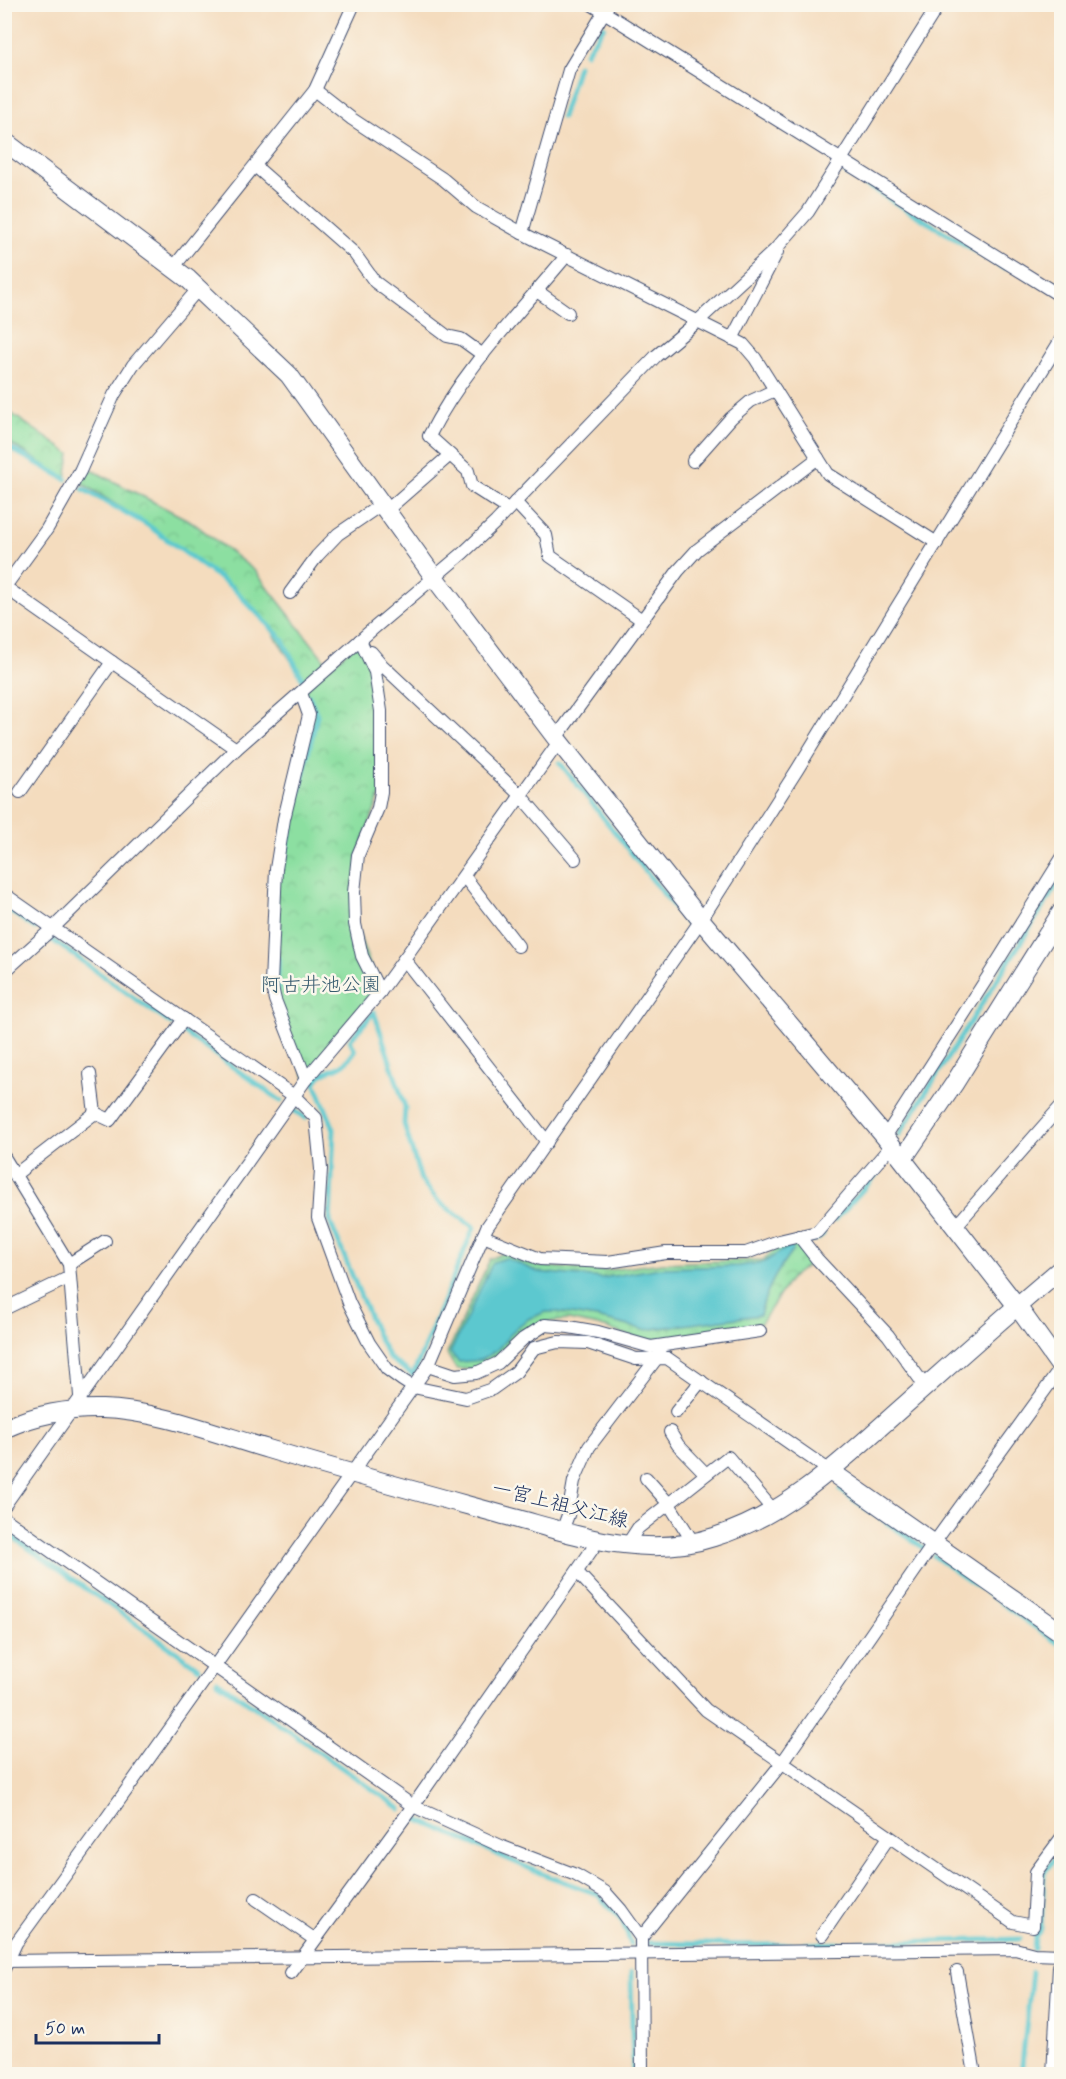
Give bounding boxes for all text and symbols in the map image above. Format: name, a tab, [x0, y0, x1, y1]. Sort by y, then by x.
park label: 阿古井池公園	[261, 972, 381, 999]
street label: 一宮上祖父江線	[489, 1475, 631, 1535]
scale bar	[36, 2007, 159, 2045]
text: 50 m	[45, 2017, 85, 2041]

